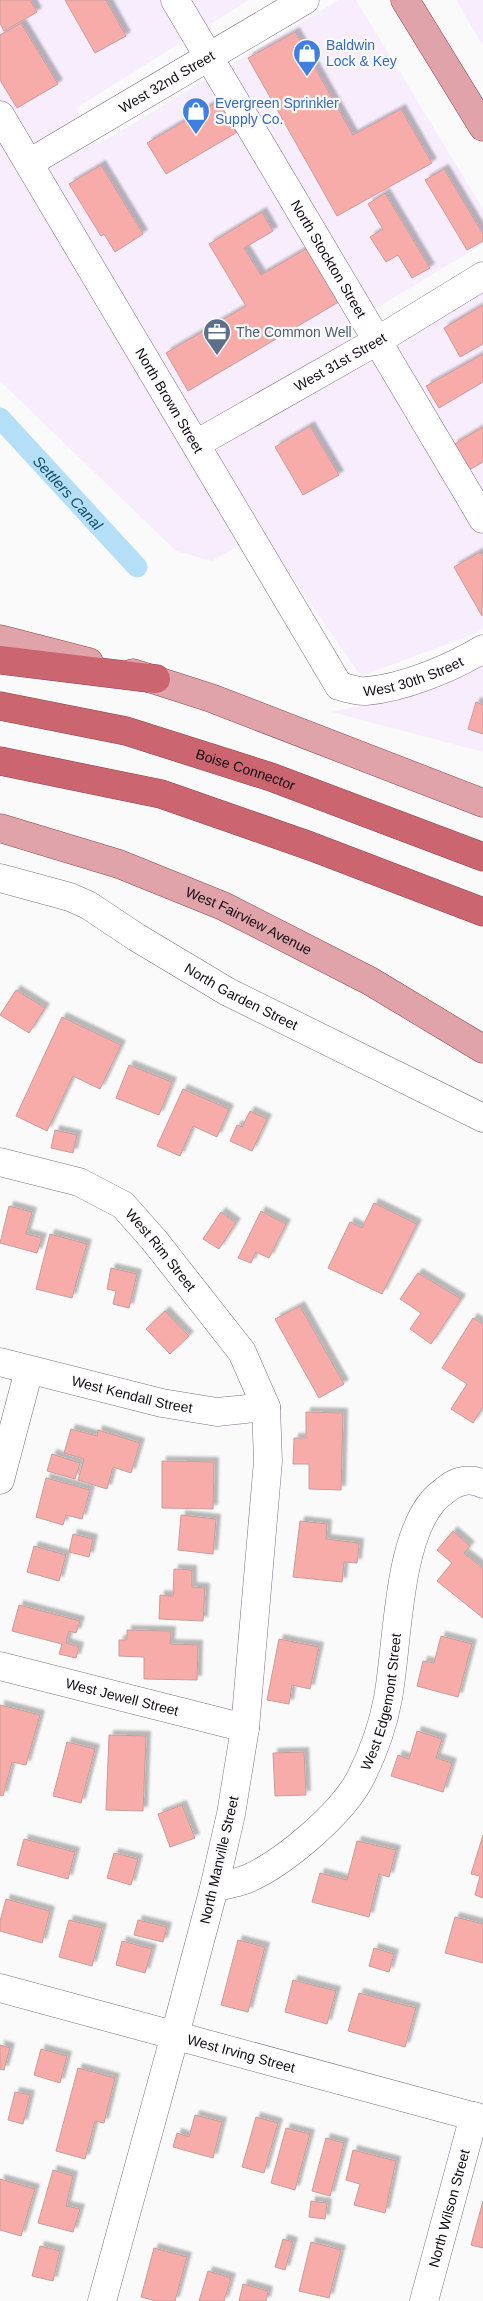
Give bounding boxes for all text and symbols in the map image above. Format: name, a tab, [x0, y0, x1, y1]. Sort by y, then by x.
place label: Baldwin Lock & Key	[326, 37, 397, 69]
shop icon: Baldwin Lock & Key	[292, 38, 322, 77]
street label: West 32nd Street	[116, 47, 217, 116]
place label: Evergreen Sprinkler Supply Co.	[215, 95, 339, 127]
shop icon: Evergreen Sprinkler Supply Co.	[181, 96, 211, 135]
street label: North Stockton Street	[288, 197, 370, 321]
office icon: The Common Well	[202, 317, 232, 356]
place label: The Common Well	[236, 324, 352, 340]
street label: West 31st Street	[291, 329, 389, 394]
street label: North Brown Street	[132, 345, 207, 456]
water label: Settlers Canal	[30, 452, 107, 533]
street label: West 30th Street	[362, 653, 466, 699]
street label: Boise Connector	[194, 746, 298, 794]
street label: West Fairview Avenue	[183, 884, 315, 958]
street label: North Garden Street	[182, 960, 301, 1033]
street label: West Rim Street	[122, 1206, 199, 1295]
street label: West Kendall Street	[70, 1372, 194, 1416]
street label: West Edgemont Street	[357, 1632, 404, 1773]
street label: West Jewell Street	[64, 1675, 180, 1719]
street label: North Manville Street	[197, 1794, 242, 1925]
street label: West Irving Street	[186, 2031, 297, 2076]
street label: North Wilson Street	[425, 2147, 473, 2269]

